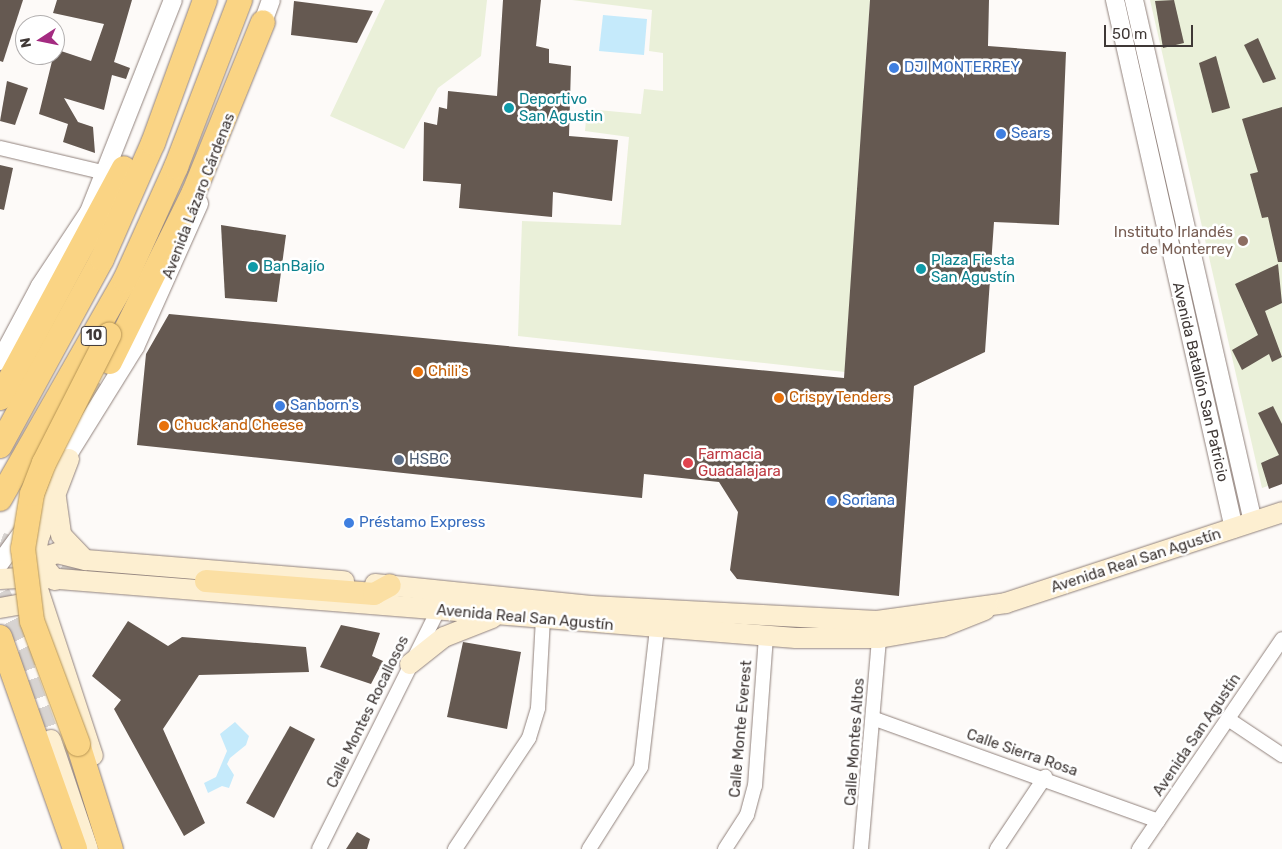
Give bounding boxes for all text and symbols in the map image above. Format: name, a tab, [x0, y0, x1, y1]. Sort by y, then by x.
north arrow	[15, 15, 65, 65]
scale bar	[1107, 15, 1196, 47]
text: 50 m	[1112, 25, 1147, 43]
text: N	[16, 36, 35, 49]
place label: DJI MONTERREY	[904, 59, 1020, 77]
marker: DJI MONTERREY	[888, 62, 900, 74]
place label: Deportivo San Agustin	[519, 90, 604, 125]
marker: Deportivo San Agustin	[503, 102, 515, 114]
street label: Avenida Lázaro Cárdenas	[159, 111, 239, 281]
place label: Sears	[1011, 125, 1050, 143]
marker: Sears	[995, 128, 1007, 140]
place label: Instituto Irlandés de Monterrey	[1114, 223, 1233, 258]
marker: Instituto Irlandés de Monterrey	[1237, 235, 1249, 247]
place label: Plaza Fiesta San Agustín	[931, 251, 1016, 286]
place label: BanBajío	[263, 258, 325, 276]
marker: BanBajío	[247, 261, 259, 273]
marker: Plaza Fiesta San Agustín	[915, 263, 927, 275]
street label: Avenida Batallón San Patricio	[1168, 280, 1232, 484]
road number: 10	[80, 324, 108, 348]
place label: Chili's	[428, 363, 469, 381]
marker: Chili's	[412, 366, 424, 378]
place label: Crispy Tenders	[789, 389, 892, 407]
marker: Crispy Tenders	[773, 392, 785, 404]
place label: Sanborn's	[290, 397, 359, 415]
marker: Sanborn's	[274, 400, 286, 412]
place label: Chuck and Cheese	[174, 417, 304, 435]
marker: Chuck and Cheese	[158, 420, 170, 432]
place label: Farmacia Guadalajara	[698, 445, 781, 480]
place label: HSBC	[409, 451, 449, 469]
marker: HSBC	[393, 454, 405, 466]
marker: Farmacia Guadalajara	[682, 457, 694, 469]
place label: Soriana	[842, 492, 895, 510]
marker: Soriana	[826, 495, 838, 507]
place label: Préstamo Express	[359, 514, 485, 532]
marker: Préstamo Express	[343, 517, 355, 529]
street label: Avenida Real San Agustín	[1049, 525, 1223, 597]
street label: Avenida Real San Agustín	[436, 601, 614, 635]
street label: Calle Montes Rocallosos	[323, 633, 413, 791]
street label: Calle Monte Everest	[726, 660, 756, 798]
street label: Avenida San Agustín	[1149, 670, 1245, 800]
street label: Calle Montes Altos	[842, 677, 868, 807]
street label: Calle Sierra Rosa	[964, 726, 1080, 780]

